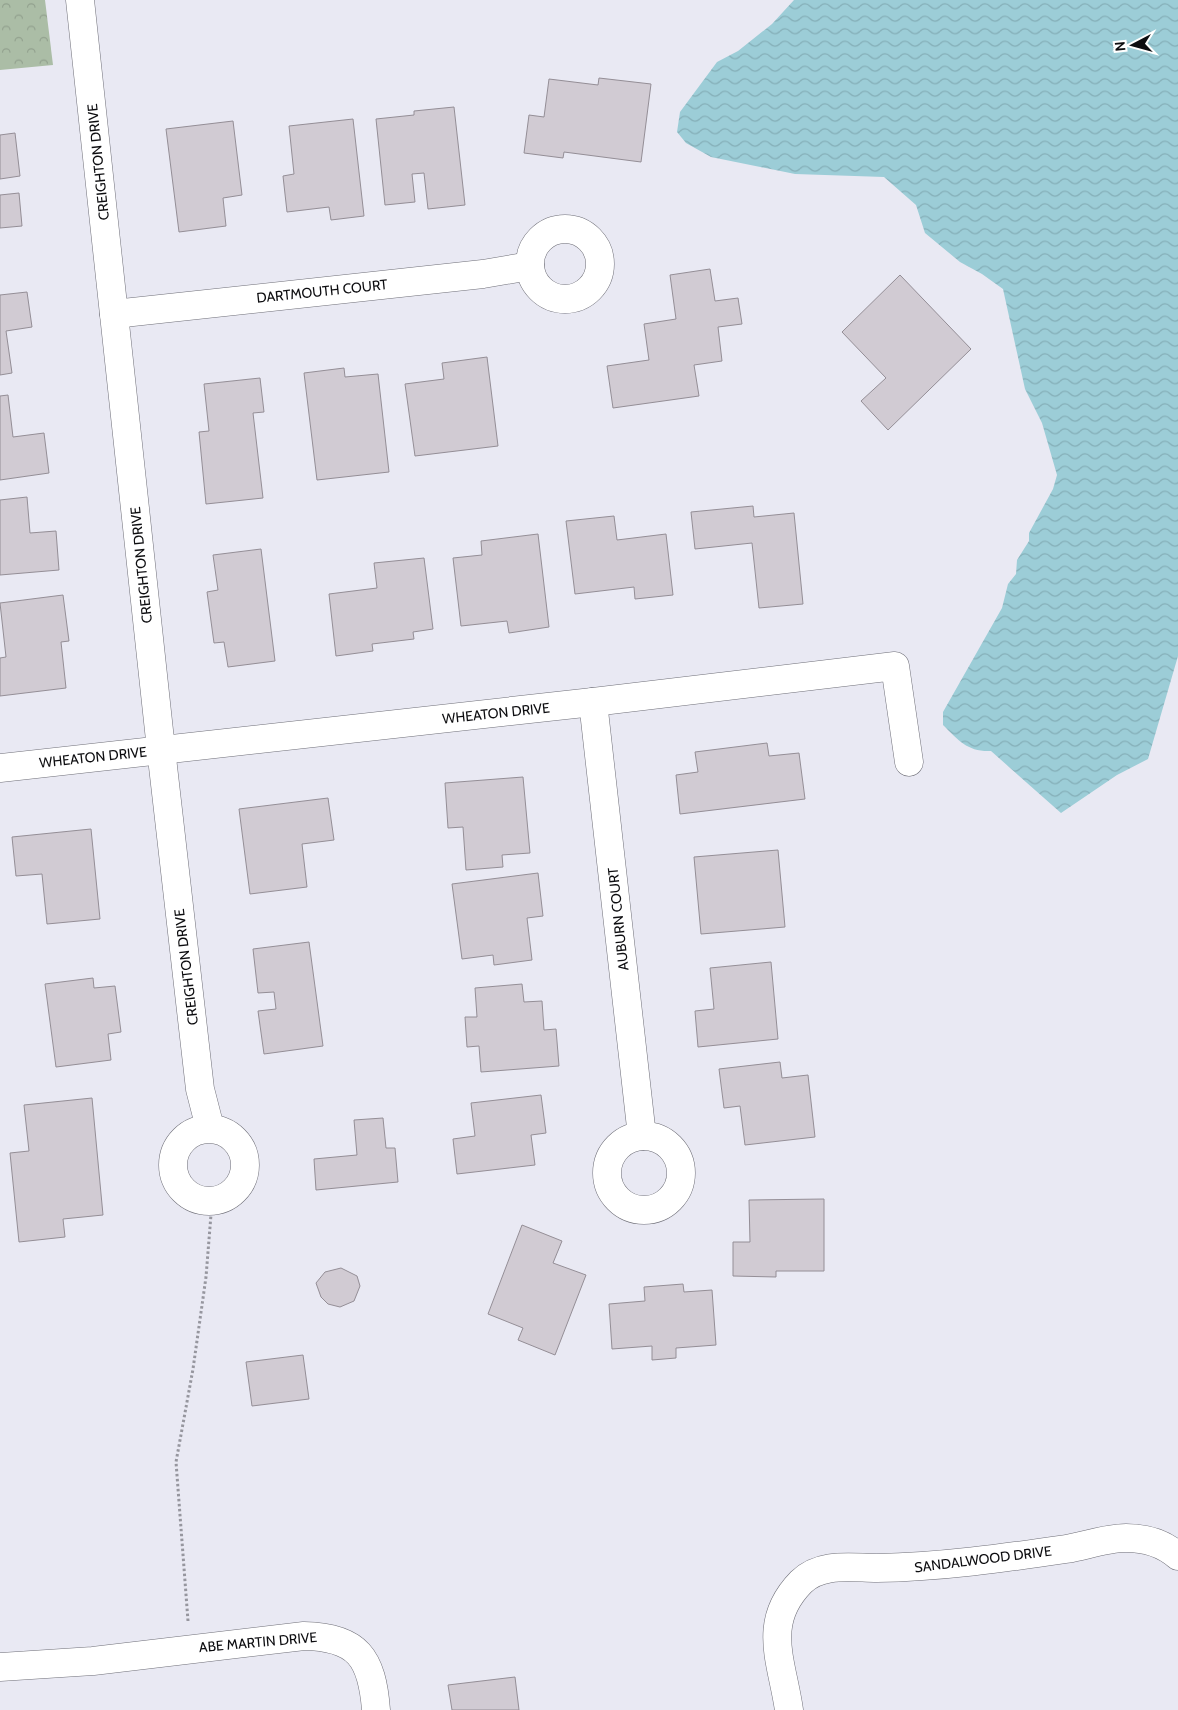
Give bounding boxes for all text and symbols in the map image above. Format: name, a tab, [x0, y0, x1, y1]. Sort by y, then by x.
north arrow	[1108, 20, 1158, 70]
text: N	[1111, 40, 1130, 52]
street label: CREIGHTON DRIVE	[83, 103, 113, 221]
street label: DARTMOUTH COURT	[256, 275, 389, 307]
street label: CREIGHTON DRIVE	[126, 506, 156, 624]
street label: WHEATON DRIVE	[441, 698, 551, 728]
street label: WHEATON DRIVE	[38, 742, 148, 772]
street label: AUBURN COURT	[604, 866, 632, 971]
street label: CREIGHTON DRIVE	[170, 908, 202, 1026]
street label: SANDALWOOD DRIVE	[913, 1542, 1053, 1576]
street label: ABE MARTIN DRIVE	[198, 1628, 318, 1656]

